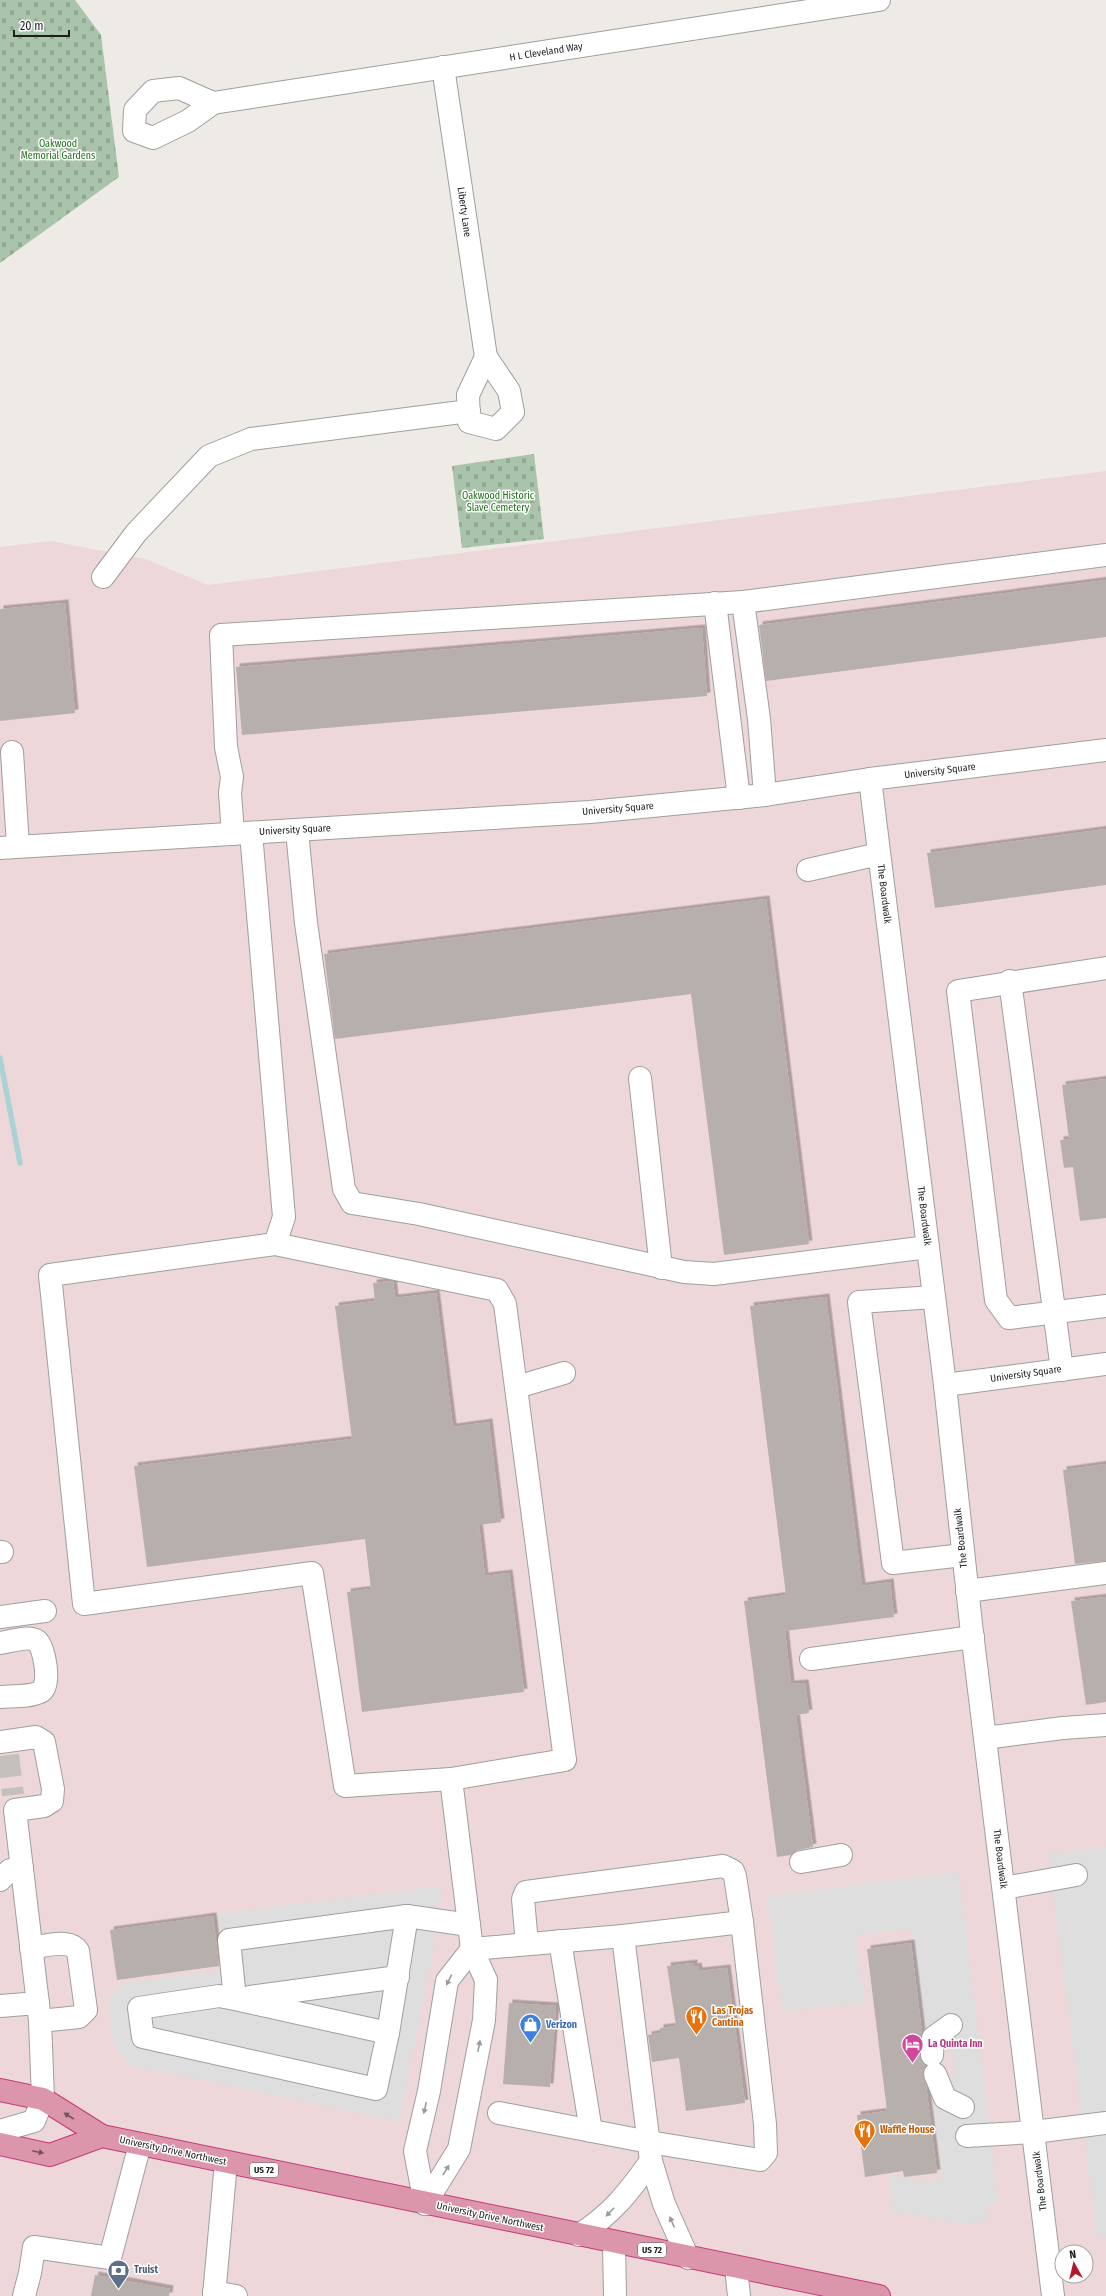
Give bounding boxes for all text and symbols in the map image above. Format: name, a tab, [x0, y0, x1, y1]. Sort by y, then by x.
scale bar	[14, 12, 69, 38]
text: 20 m	[20, 19, 44, 33]
street label: H L Cleveland Way	[509, 40, 584, 64]
park label: Oakwood Memorial Gardens	[21, 138, 95, 162]
street label: Liberty Lane	[455, 186, 473, 238]
park label: Oakwood Historic Slave Cemetery	[462, 490, 535, 514]
street label: University Square	[904, 761, 976, 781]
street label: University Square	[582, 800, 654, 818]
street label: University Square	[259, 822, 331, 838]
street label: The Boardwalk	[874, 864, 894, 925]
street label: The Boardwalk	[914, 1186, 934, 1247]
street label: University Square	[990, 1363, 1062, 1385]
street label: The Boardwalk	[952, 1507, 970, 1568]
street label: The Boardwalk	[990, 1829, 1010, 1890]
one-way arrow	[446, 1975, 452, 1986]
restaurant icon: Las Trojas Cantina	[684, 2004, 710, 2037]
place label: Las Trojas Cantina	[712, 2005, 754, 2029]
shop icon: Verizon	[517, 2012, 543, 2045]
place label: Verizon	[545, 2019, 577, 2031]
hotel icon: La Quinta Inn	[900, 2031, 926, 2064]
place label: La Quinta Inn	[928, 2038, 983, 2050]
one-way arrow	[476, 2040, 482, 2052]
one-way arrow	[421, 2101, 427, 2114]
one-way arrow	[63, 2112, 75, 2119]
restaurant icon: Waffle House	[852, 2117, 878, 2150]
place label: Waffle House	[880, 2124, 935, 2136]
street label: University Drive Northwest	[118, 2134, 228, 2168]
one-way arrow	[32, 2150, 44, 2156]
street label: The Boardwalk	[1030, 2150, 1050, 2211]
road number: US 72	[250, 2163, 278, 2177]
one-way arrow	[442, 2165, 449, 2176]
street label: University Drive Northwest	[435, 2200, 545, 2234]
one-way arrow	[605, 2207, 615, 2217]
one-way arrow	[669, 2216, 675, 2228]
road number: US 72	[638, 2243, 666, 2257]
north arrow	[1054, 2244, 1094, 2284]
text: N	[1069, 2248, 1077, 2261]
bank icon: Truist	[105, 2257, 131, 2290]
place label: Truist	[134, 2264, 158, 2276]

